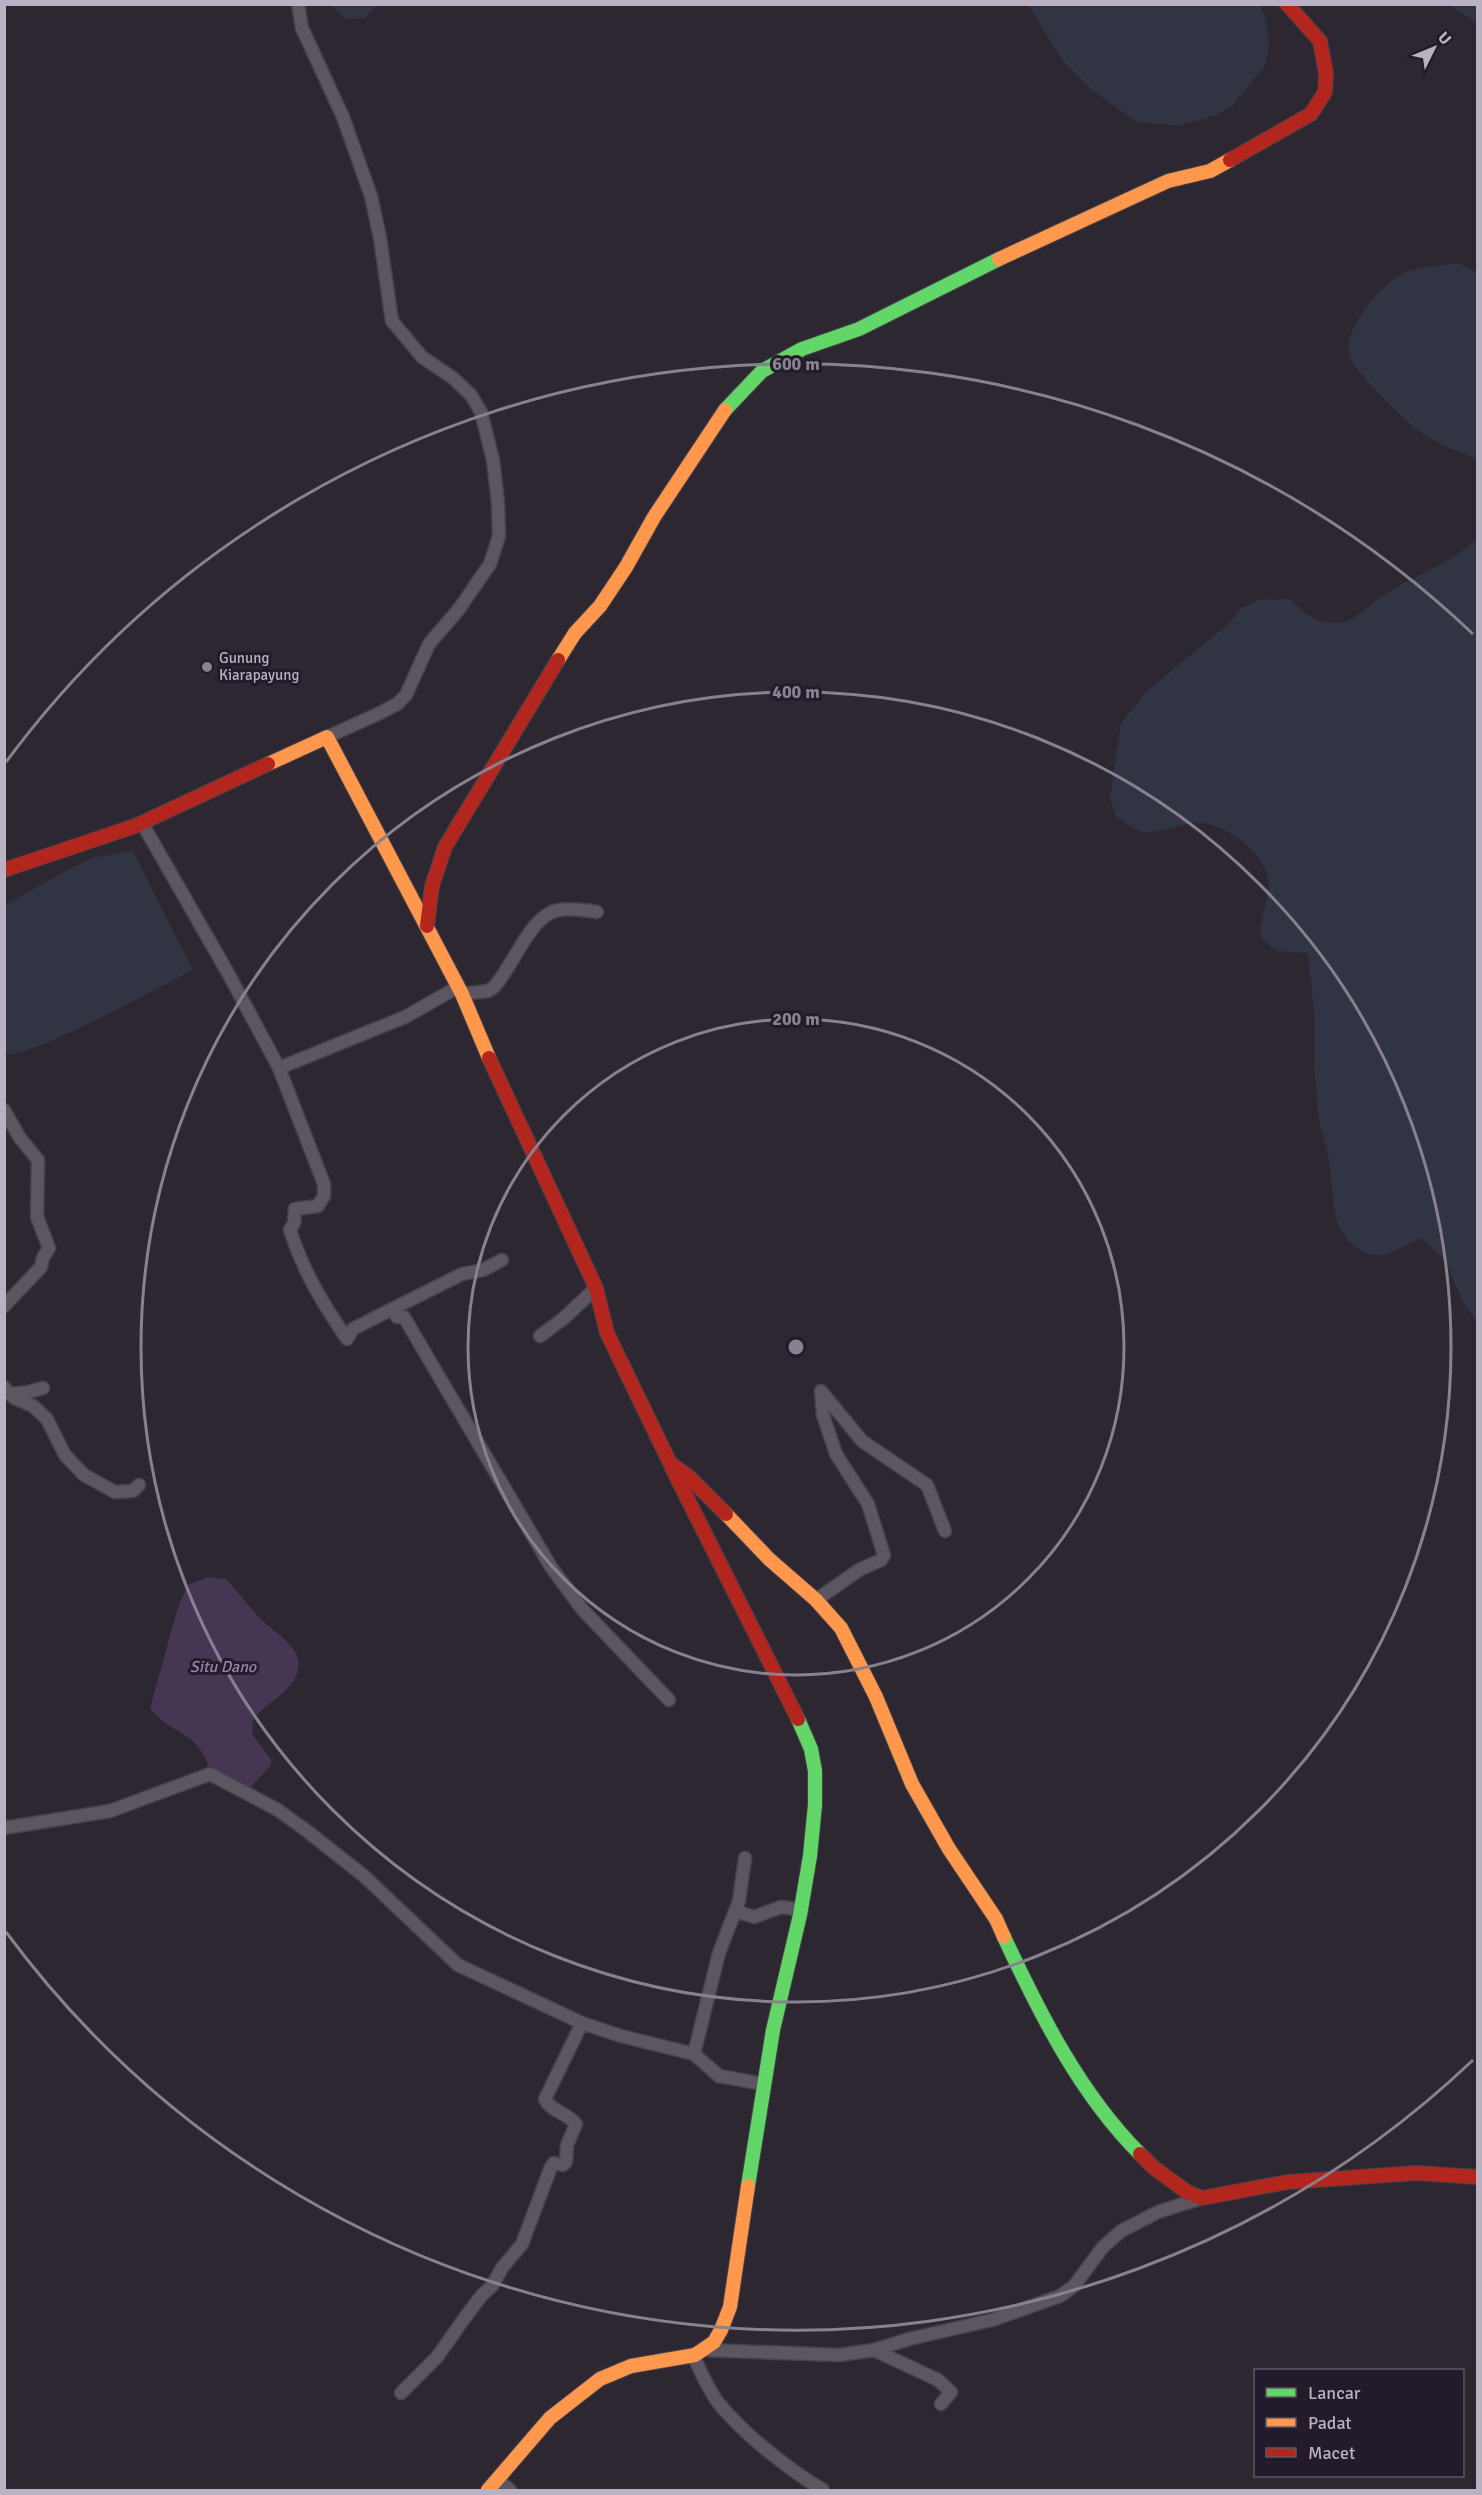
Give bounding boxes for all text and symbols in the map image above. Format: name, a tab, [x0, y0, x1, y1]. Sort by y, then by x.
north arrow	[1404, 18, 1464, 78]
text: U	[1433, 28, 1455, 49]
text: 600 m	[772, 353, 820, 375]
place label: Gunung Kiarapayung	[219, 649, 299, 684]
marker: Gunung Kiarapayung	[200, 660, 214, 674]
text: 400 m	[772, 681, 820, 703]
text: 200 m	[772, 1008, 820, 1030]
centre of rings	[786, 1337, 806, 1357]
water label: Situ Dano	[190, 1657, 257, 1677]
legend	[1254, 2369, 1464, 2477]
text: Lancar	[1308, 2382, 1361, 2404]
text: Padat	[1308, 2412, 1352, 2434]
text: Macet	[1308, 2442, 1355, 2464]

